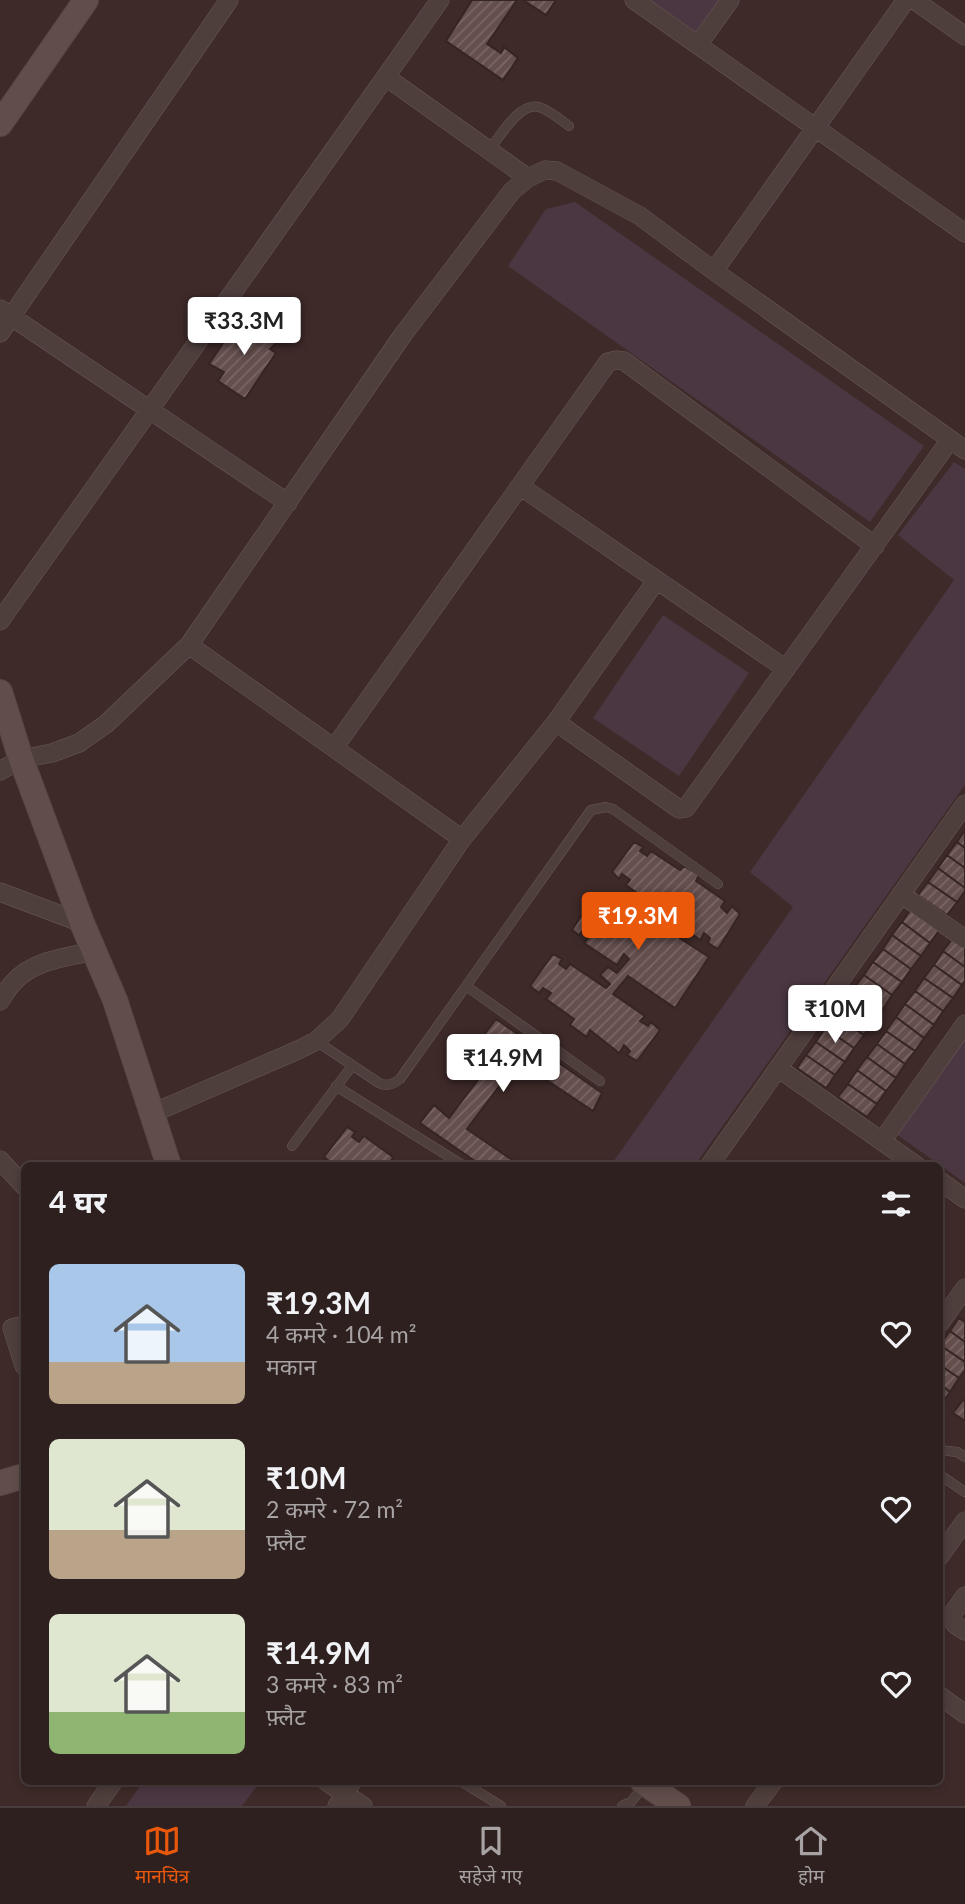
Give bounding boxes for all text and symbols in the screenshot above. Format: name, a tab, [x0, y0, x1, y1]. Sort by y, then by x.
pin: ₹33.3M	[187, 298, 301, 357]
text: ₹33.3M	[204, 306, 284, 334]
pin: ₹19.3M	[581, 892, 695, 952]
text: ₹19.3M	[598, 901, 678, 929]
pin: ₹10M	[794, 986, 876, 1045]
text: ₹10M	[804, 994, 866, 1022]
pin: ₹14.9M	[446, 1034, 560, 1094]
text: ₹14.9M	[463, 1043, 543, 1071]
text: 4 घर	[49, 1183, 106, 1219]
icon: filters	[877, 1185, 915, 1223]
text: ₹19.3M	[266, 1284, 371, 1320]
icon: home	[105, 1292, 189, 1376]
icon: heart	[877, 1315, 915, 1353]
text: 4 कमरे · 104 m²	[266, 1320, 416, 1348]
text: मकान	[266, 1352, 316, 1380]
text: ₹10M	[266, 1459, 347, 1495]
icon: home	[105, 1467, 189, 1551]
icon: heart	[877, 1490, 915, 1528]
text: 2 कमरे · 72 m²	[266, 1495, 403, 1523]
text: फ़्लैट	[266, 1527, 306, 1555]
text: ₹14.9M	[266, 1634, 371, 1670]
icon: home	[105, 1642, 189, 1726]
icon: heart	[877, 1665, 915, 1703]
text: 3 कमरे · 83 m²	[266, 1670, 403, 1698]
text: फ़्लैट	[266, 1702, 306, 1730]
tab: मानचित्र	[135, 1822, 189, 1891]
tab: सहेजे गए	[459, 1822, 522, 1891]
tab: होम	[792, 1822, 830, 1891]

